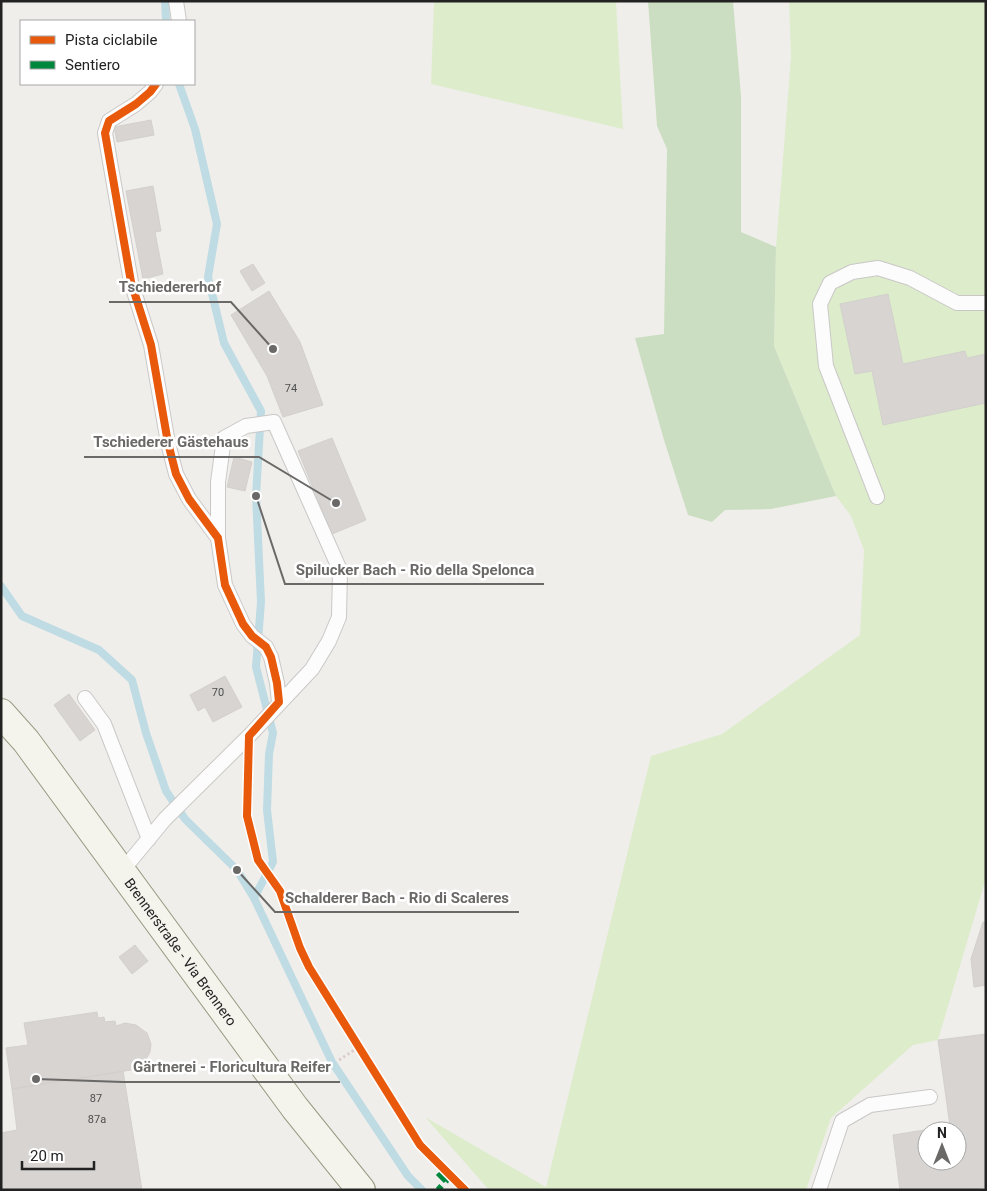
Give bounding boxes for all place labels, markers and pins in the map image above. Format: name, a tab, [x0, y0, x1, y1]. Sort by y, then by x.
callout: Tschiedererhof	[109, 272, 231, 302]
callout: Tschiederer Gästehaus	[84, 427, 259, 457]
callout: Spilucker Bach - Rio della Spelonca	[285, 554, 544, 584]
callout: Schalderer Bach - Rio di Scaleres	[275, 882, 519, 912]
callout: Gärtnerei - Floricultura Reifer	[123, 1052, 340, 1082]

